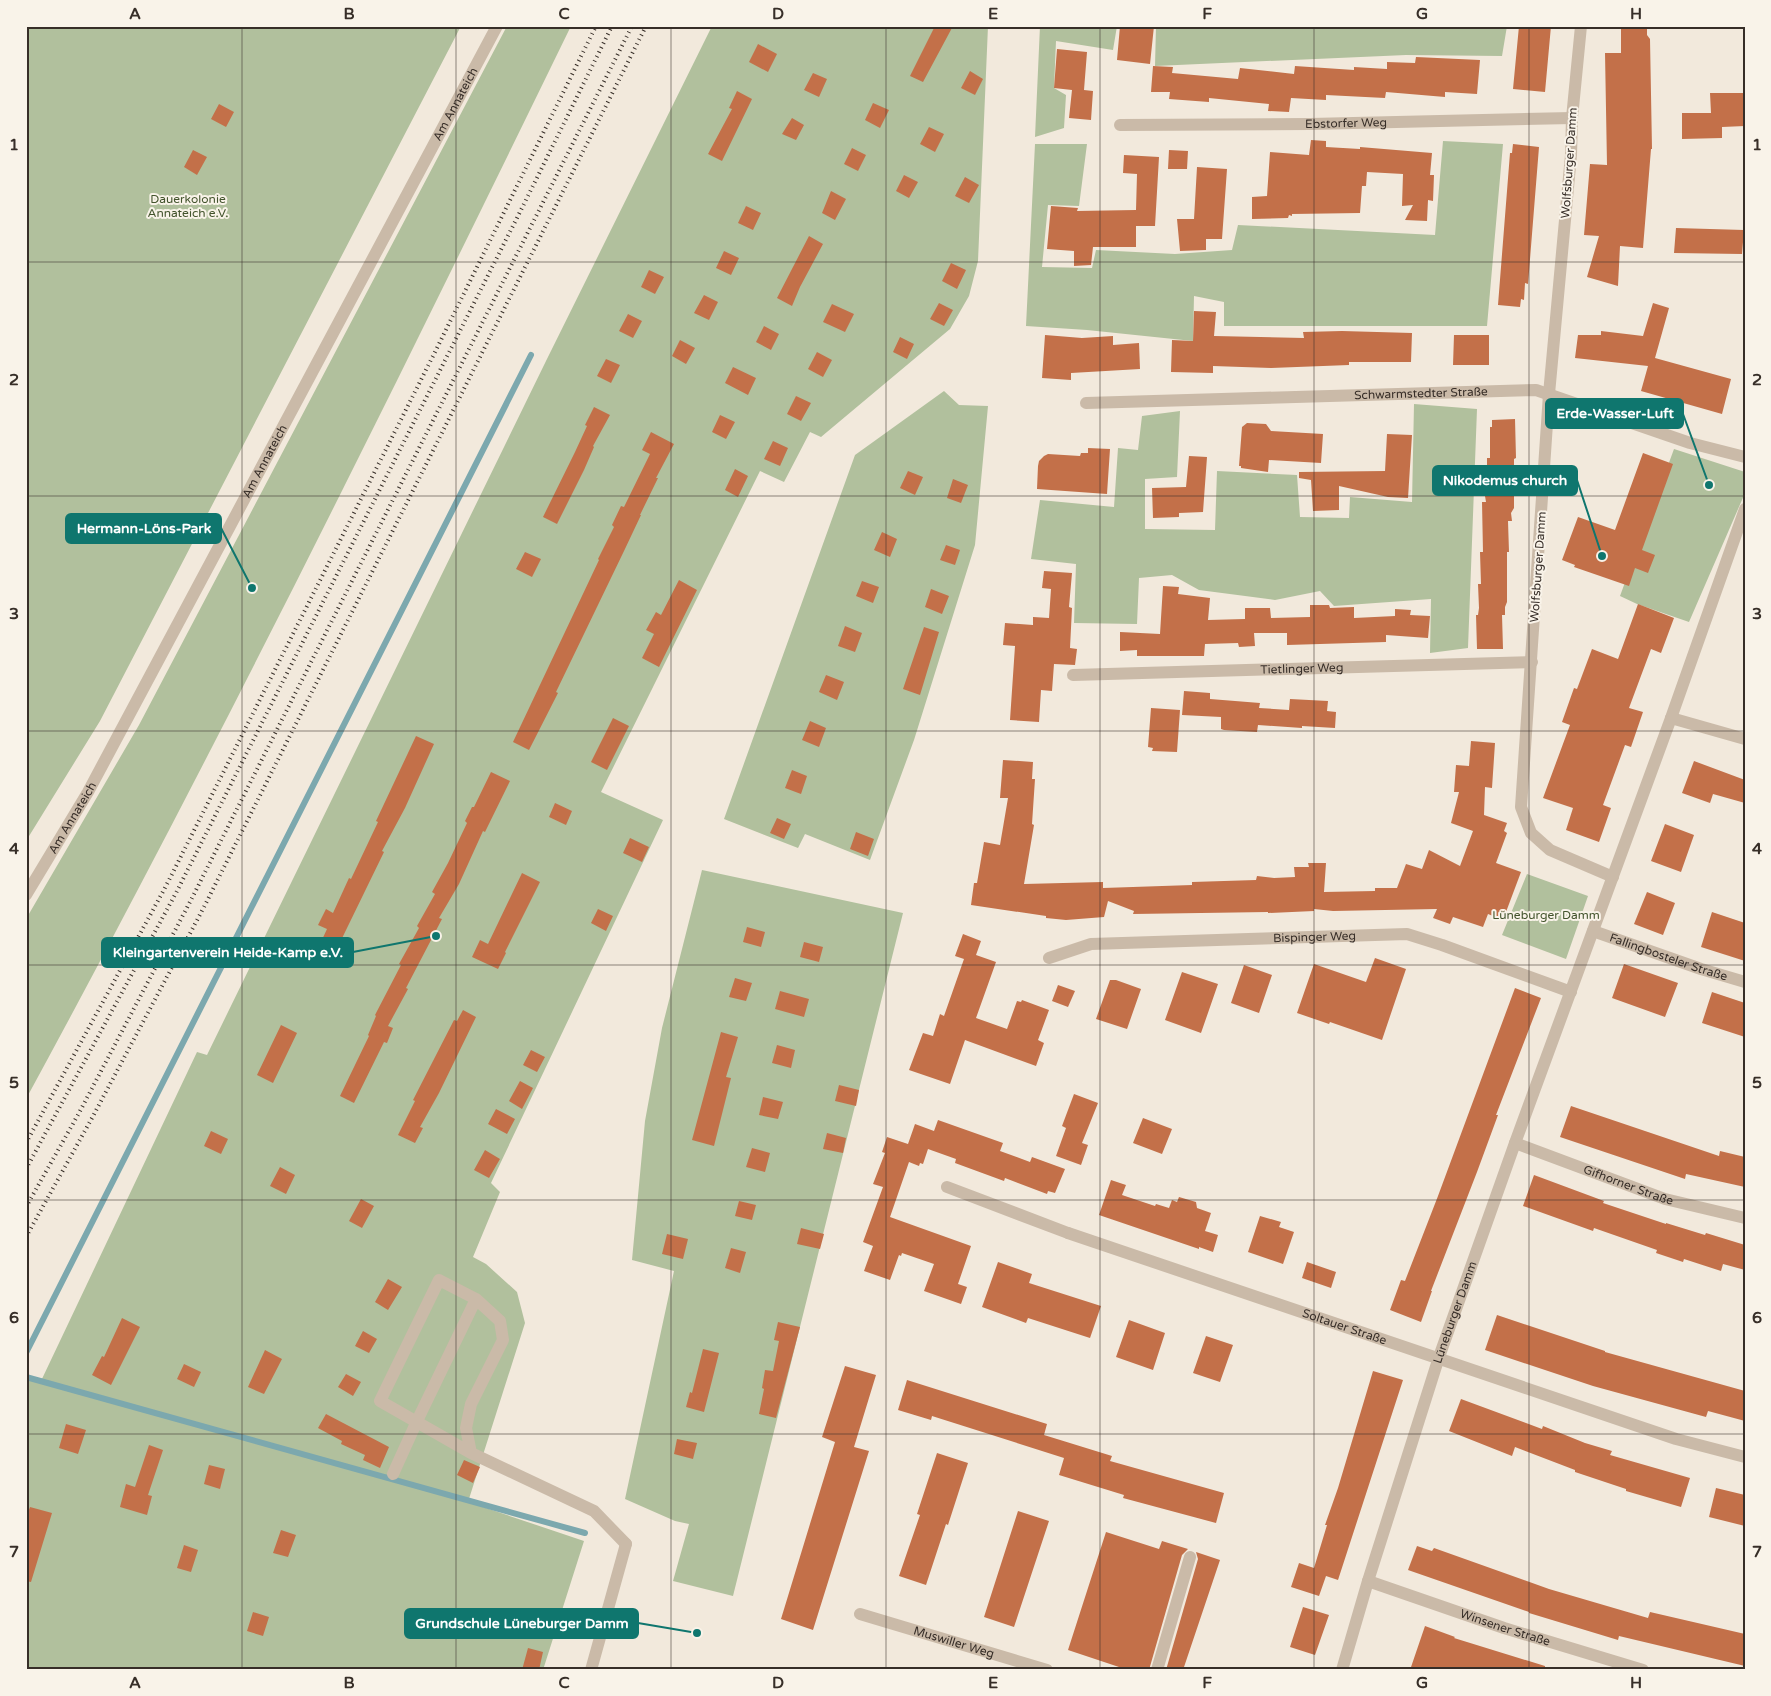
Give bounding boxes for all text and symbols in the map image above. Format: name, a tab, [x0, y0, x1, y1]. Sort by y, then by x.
text: A	[129, 4, 141, 24]
text: B	[343, 4, 355, 24]
text: C	[558, 4, 570, 24]
text: D	[772, 4, 784, 24]
text: E	[988, 4, 998, 24]
text: F	[1202, 4, 1212, 24]
text: G	[1416, 4, 1428, 24]
text: H	[1630, 4, 1642, 24]
street label: Am Annateich	[430, 65, 481, 143]
street label: Wolfsburger Damm	[1558, 107, 1580, 219]
street label: Ebstorfer Weg	[1305, 115, 1387, 131]
text: 1	[9, 135, 19, 155]
text: 1	[1752, 135, 1762, 155]
park label: Dauerkolonie Annateich e.V.	[148, 192, 229, 220]
text: 2	[9, 370, 19, 390]
text: 2	[1752, 370, 1762, 390]
street label: Schwarmstedter Straße	[1354, 384, 1488, 402]
callout: Erde-Wasser-Luft	[1546, 399, 1683, 428]
text: Erde-Wasser-Luft	[1556, 405, 1674, 422]
street label: Am Annateich	[239, 422, 290, 501]
callout: Nikodemus church	[1433, 466, 1577, 495]
text: Nikodemus church	[1443, 472, 1567, 489]
street label: Wolfsburger Damm	[1527, 511, 1549, 623]
callout: Hermann-Löns-Park	[66, 514, 221, 543]
text: Hermann-Löns-Park	[77, 520, 212, 537]
text: 3	[9, 604, 19, 624]
text: 3	[1752, 604, 1762, 624]
street label: Tietlinger Weg	[1260, 660, 1344, 677]
street label: Am Annateich	[45, 780, 99, 856]
text: 4	[9, 839, 19, 859]
text: 4	[1752, 839, 1762, 859]
park label: Lüneburger Damm	[1492, 908, 1600, 922]
street label: Bispinger Weg	[1273, 929, 1356, 945]
street label: Fallingbosteler Straße	[1608, 930, 1729, 984]
callout: Kleingartenverein Heide-Kamp e.V.	[102, 938, 353, 967]
text: Kleingartenverein Heide-Kamp e.V.	[113, 944, 343, 961]
text: 5	[9, 1073, 19, 1093]
text: 5	[1752, 1073, 1762, 1093]
street label: Gifhorner Straße	[1581, 1162, 1675, 1208]
street label: Lüneburger Damm	[1430, 1259, 1479, 1365]
street label: Soltauer Straße	[1301, 1306, 1389, 1348]
text: 6	[9, 1308, 19, 1328]
text: 6	[1752, 1308, 1762, 1328]
text: 7	[9, 1542, 19, 1562]
text: 7	[1752, 1542, 1762, 1562]
street label: Winsener Straße	[1458, 1606, 1552, 1649]
callout: Grundschule Lüneburger Damm	[405, 1609, 638, 1638]
text: Grundschule Lüneburger Damm	[415, 1615, 629, 1632]
street label: Muswiller Weg	[912, 1623, 996, 1661]
text: A	[129, 1673, 141, 1693]
text: B	[343, 1673, 355, 1693]
text: C	[558, 1673, 570, 1693]
text: D	[772, 1673, 784, 1693]
text: E	[988, 1673, 998, 1693]
text: F	[1202, 1673, 1212, 1693]
text: G	[1416, 1673, 1428, 1693]
text: H	[1630, 1673, 1642, 1693]

